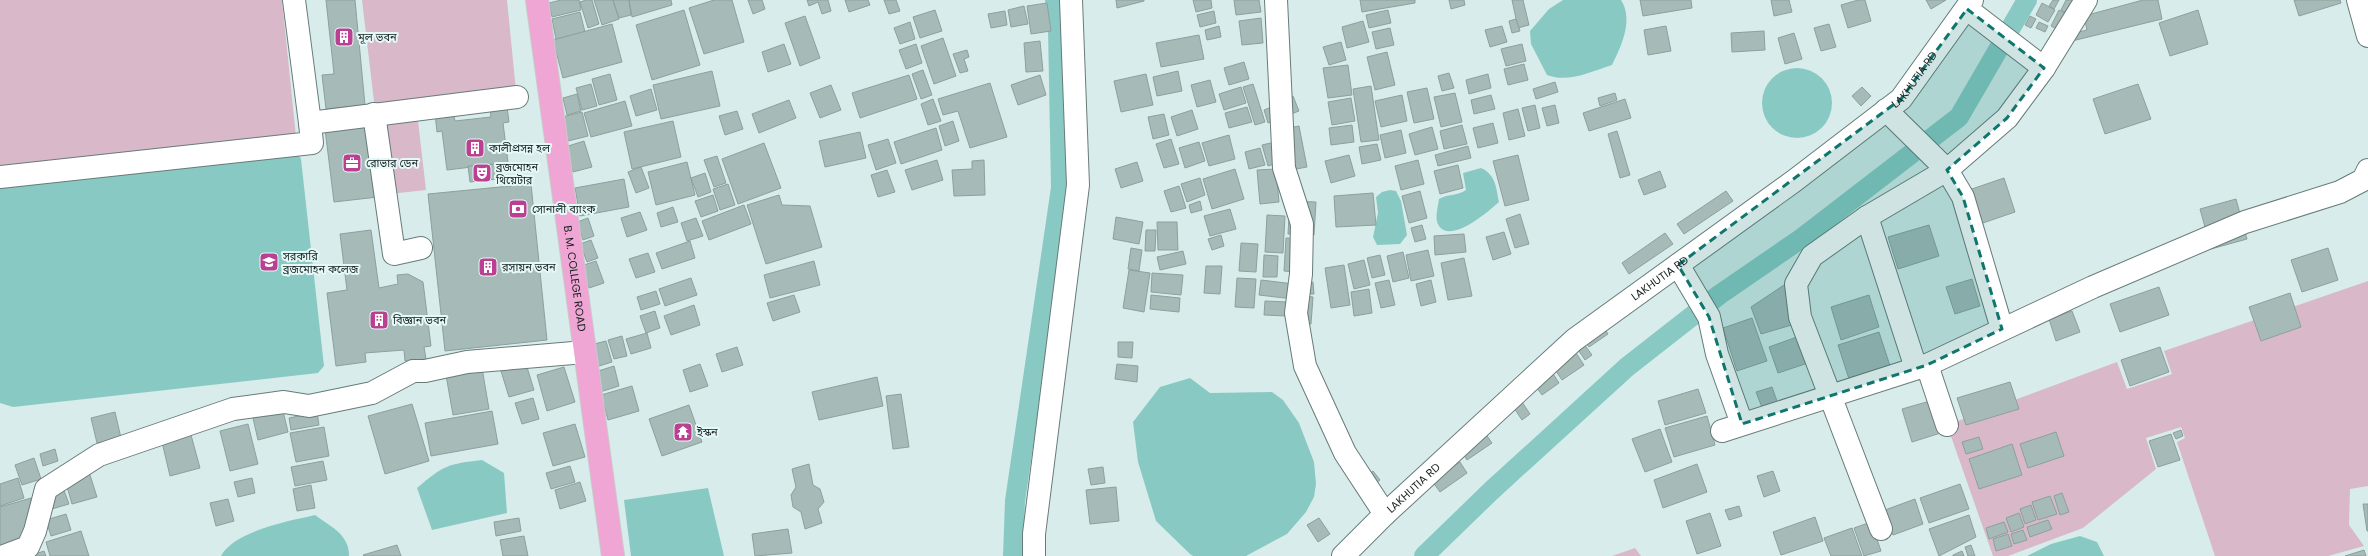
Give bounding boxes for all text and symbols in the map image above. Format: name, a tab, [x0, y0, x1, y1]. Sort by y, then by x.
building icon: মূল ভবন	[333, 26, 355, 48]
place label: মূল ভবন	[357, 29, 397, 45]
street label: LAKHUTIA RD	[1888, 48, 1941, 112]
building icon: কালীপ্রসন্ন হল	[464, 137, 486, 159]
place label: কালীপ্রসন্ন হল	[488, 140, 551, 156]
office icon: রোভার ডেন	[341, 152, 363, 174]
place label: রোভার ডেন	[366, 155, 418, 171]
place label: ব্রজমোহন থিয়েটার	[495, 159, 538, 188]
theatre icon: ব্রজমোহন থিয়েটার	[471, 162, 493, 184]
bank icon: সোনালী ব্যাংক	[507, 198, 529, 220]
place label: সোনালী ব্যাংক	[532, 201, 595, 217]
street label: B. M. COLLEGE ROAD	[560, 224, 590, 333]
place label: সরকারি ব্রজমোহন কলেজ	[282, 248, 359, 277]
school or university icon: সরকারি ব্রজমোহন কলেজ	[258, 251, 280, 273]
street label: LAKHUTIA RD	[1628, 252, 1692, 304]
building icon: রসায়ন ভবন	[477, 256, 499, 278]
place label: রসায়ন ভবন	[501, 259, 556, 275]
building icon: বিজ্ঞান ভবন	[368, 309, 390, 331]
place label: বিজ্ঞান ভবন	[392, 312, 447, 328]
temple icon: ইস্কন	[672, 421, 694, 443]
place label: ইস্কন	[696, 424, 718, 440]
street label: LAKHUTIA RD	[1383, 459, 1444, 517]

